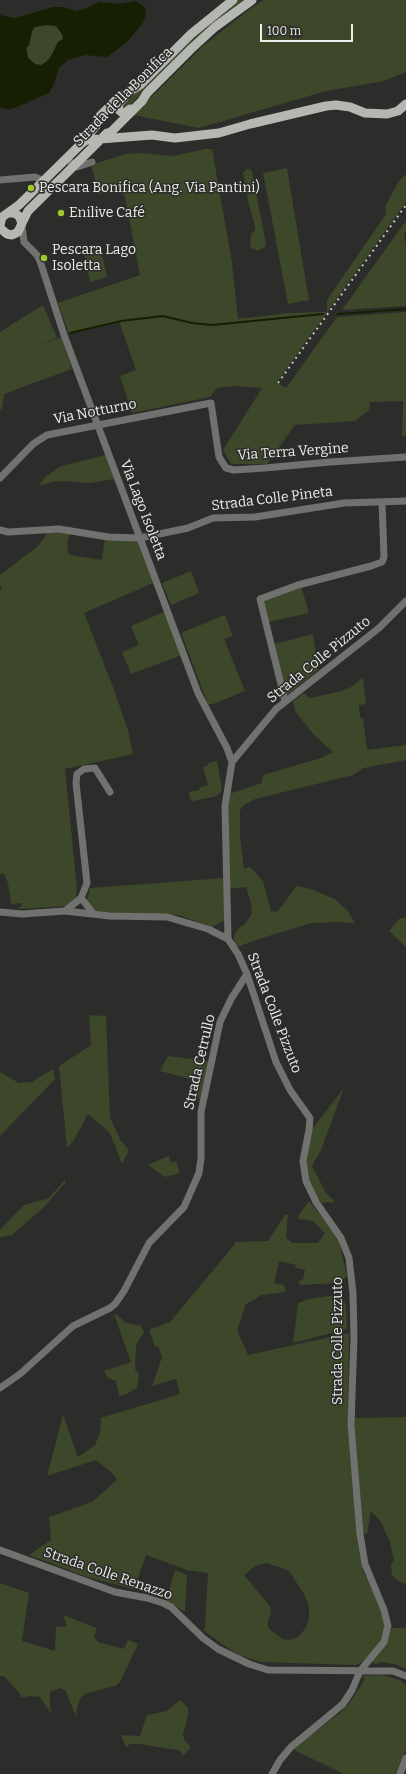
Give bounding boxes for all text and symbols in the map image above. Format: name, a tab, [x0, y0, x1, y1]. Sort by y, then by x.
scale bar	[262, 16, 355, 42]
text: 100 m	[267, 24, 301, 38]
street label: Strada della Bonifica	[70, 44, 176, 150]
place label: Pescara Bonifica (Ang. Via Pantini)	[39, 180, 260, 196]
marker: Pescara Bonifica (Ang. Via Pantini)	[26, 183, 36, 193]
place label: Enilive Café	[69, 205, 145, 221]
marker: Enilive Café	[56, 208, 66, 218]
place label: Pescara Lago Isoletta	[52, 242, 136, 274]
marker: Pescara Lago Isoletta	[39, 253, 49, 263]
street label: Via Notturno	[52, 396, 138, 428]
street label: Via Terra Vergine	[237, 440, 349, 464]
street label: Via Lago Isoletta	[116, 458, 170, 562]
street label: Strada Colle Pineta	[210, 483, 334, 515]
street label: Strada Colle Pizzuto	[264, 613, 374, 707]
street label: Strada Colle Pizzuto	[243, 950, 305, 1076]
street label: Strada Cetrullo	[181, 1013, 219, 1111]
street label: Strada Colle Pizzuto	[330, 1277, 346, 1405]
street label: Strada Colle Renazzo	[41, 1544, 175, 1604]

